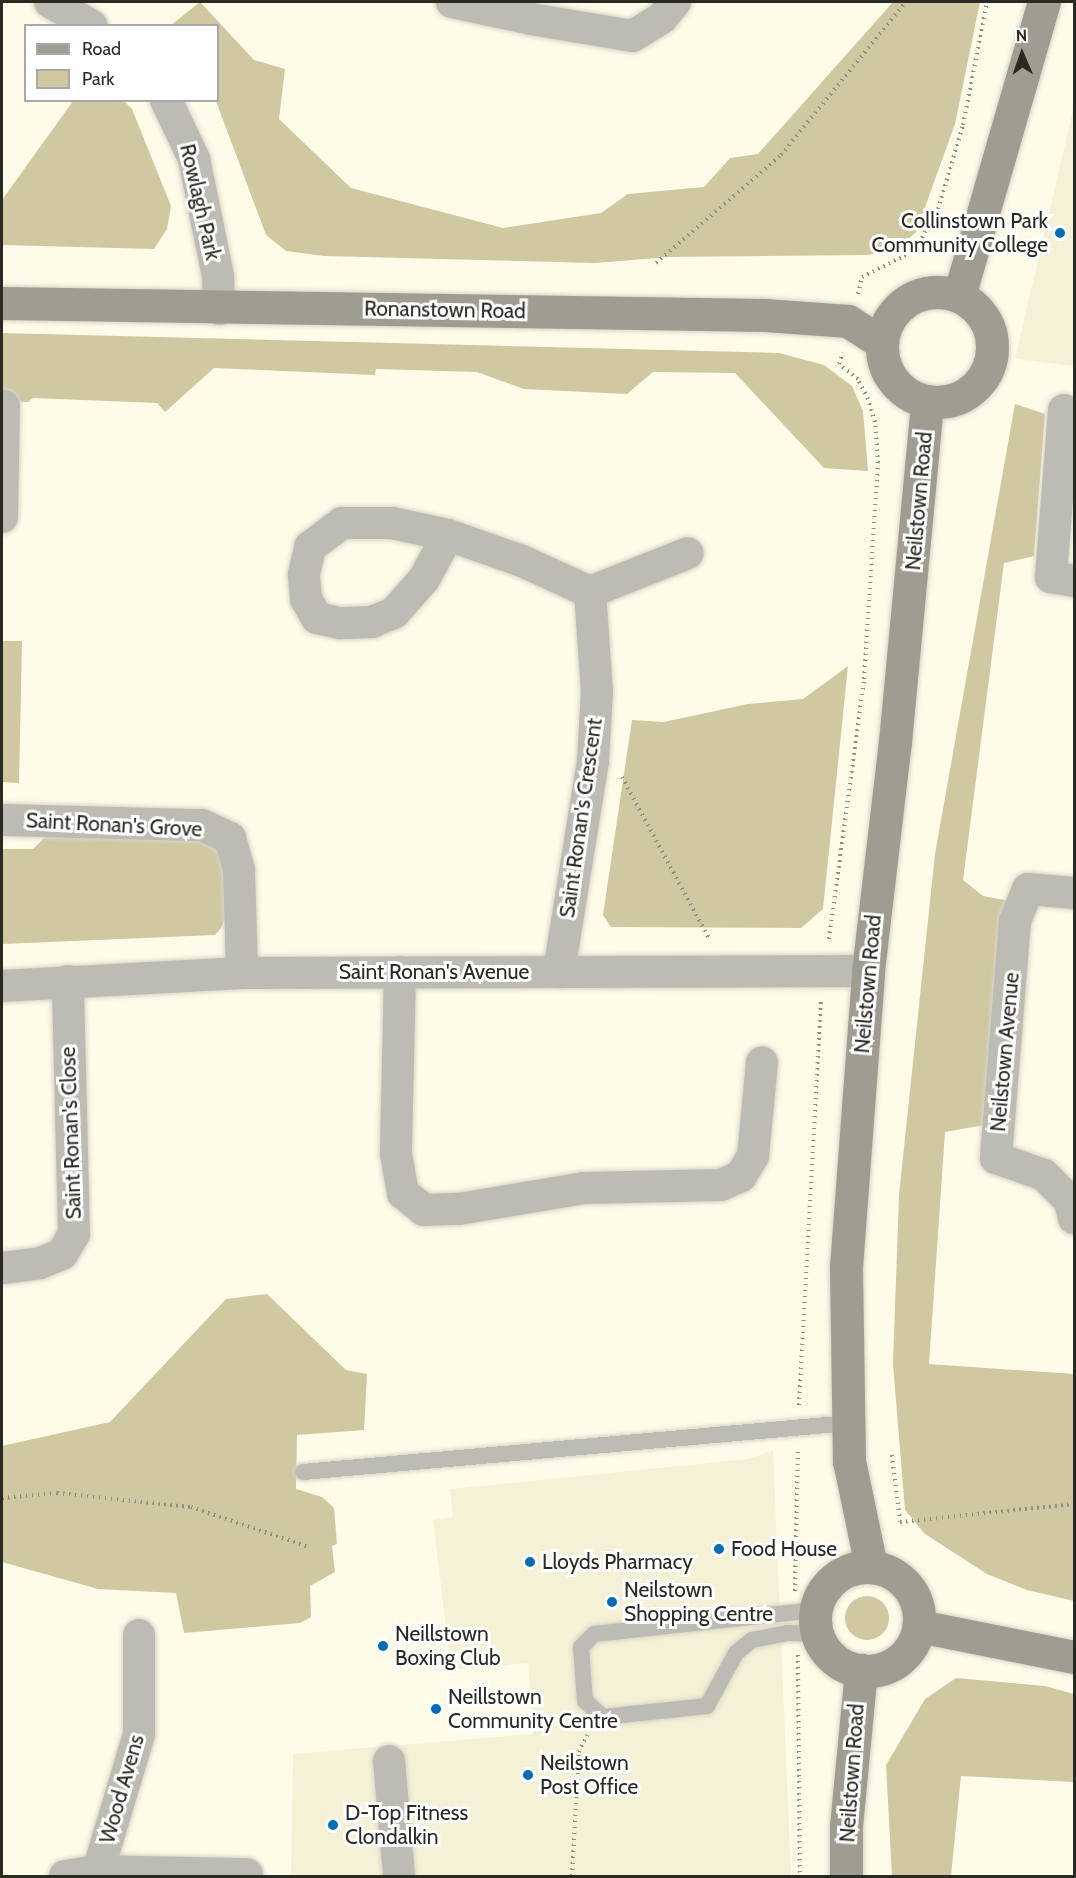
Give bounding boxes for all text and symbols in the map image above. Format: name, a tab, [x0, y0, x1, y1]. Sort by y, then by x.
legend	[24, 24, 219, 102]
north arrow	[992, 24, 1052, 84]
text: N	[1015, 26, 1027, 45]
text: Road	[82, 38, 121, 60]
text: Park	[82, 68, 114, 90]
street label: Rowlagh Park	[174, 141, 226, 263]
place label: Collinstown Park Community College	[871, 208, 1048, 258]
marker: Collinstown Park Community College	[1053, 226, 1067, 240]
street label: Ronanstown Road	[364, 296, 526, 324]
street label: Neilstown Road	[900, 431, 938, 571]
street label: Saint Ronan's Crescent	[555, 717, 607, 919]
street label: Saint Ronan's Grove	[25, 808, 203, 842]
street label: Neilstown Road	[849, 914, 887, 1054]
street label: Saint Ronan's Avenue	[339, 959, 529, 985]
street label: Neilstown Avenue	[985, 971, 1025, 1133]
street label: Saint Ronan's Close	[55, 1046, 87, 1220]
place label: Food House	[731, 1536, 837, 1562]
marker: Food House	[712, 1542, 726, 1556]
place label: Lloyds Pharmacy	[542, 1549, 693, 1575]
marker: Lloyds Pharmacy	[523, 1555, 537, 1569]
place label: Neilstown Shopping Centre	[624, 1577, 773, 1627]
marker: Neilstown Shopping Centre	[605, 1595, 619, 1609]
place label: Neillstown Boxing Club	[395, 1621, 501, 1671]
marker: Neillstown Boxing Club	[376, 1639, 390, 1653]
place label: Neillstown Community Centre	[448, 1684, 618, 1734]
marker: Neillstown Community Centre	[429, 1702, 443, 1716]
street label: Neilstown Road	[835, 1703, 869, 1843]
street label: Wood Avens	[94, 1732, 150, 1846]
place label: Neilstown Post Office	[540, 1750, 638, 1800]
marker: Neilstown Post Office	[521, 1768, 535, 1782]
place label: D-Top Fitness Clondalkin	[345, 1800, 468, 1850]
marker: D-Top Fitness Clondalkin	[326, 1818, 340, 1832]

